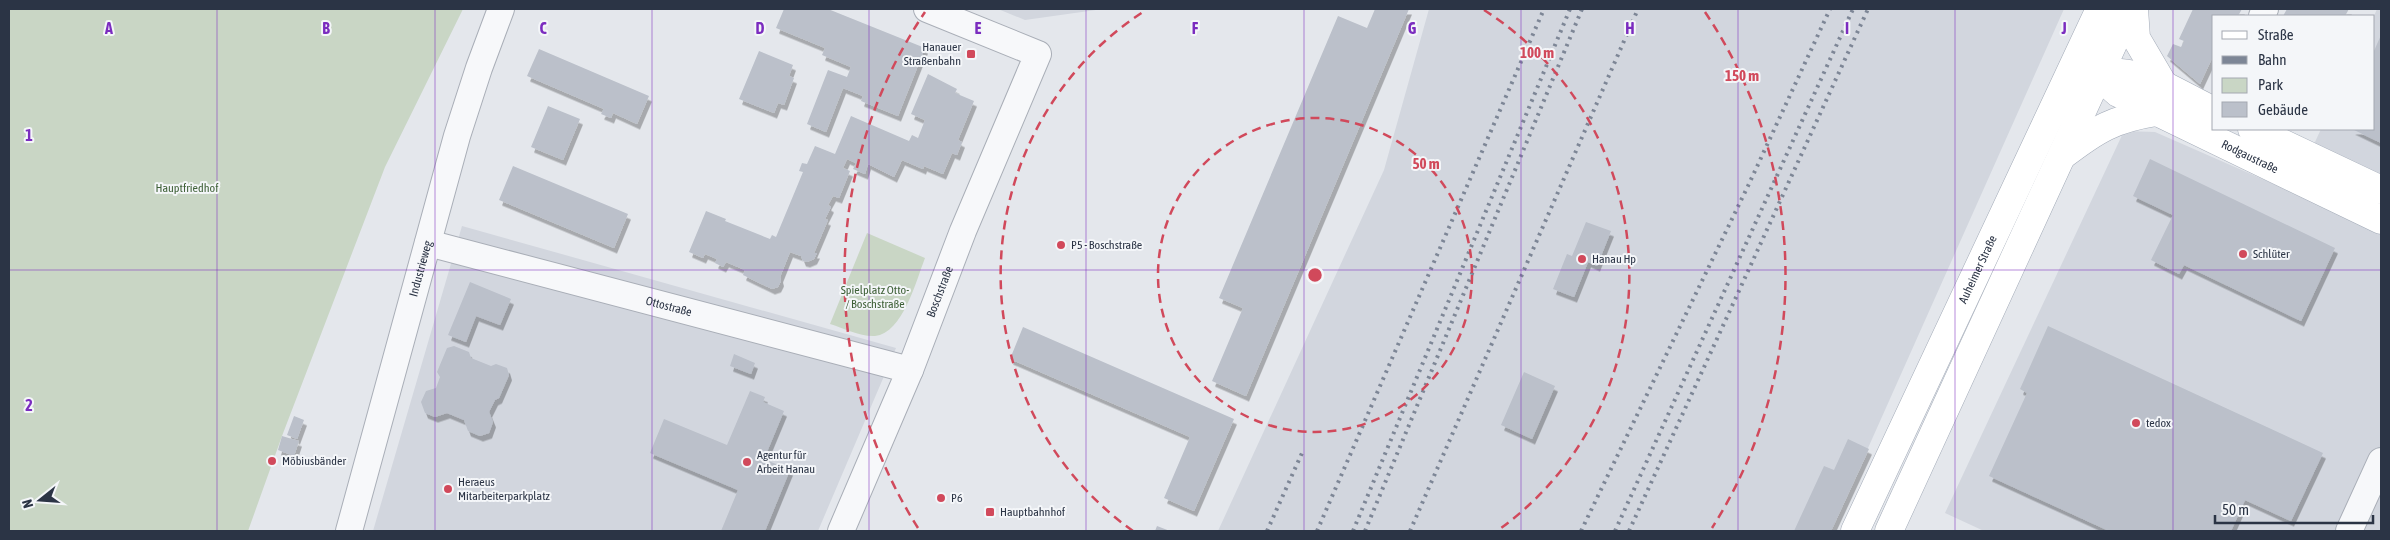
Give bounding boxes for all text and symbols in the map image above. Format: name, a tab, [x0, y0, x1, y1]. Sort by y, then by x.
legend	[2212, 15, 2375, 130]
text: A	[104, 19, 113, 37]
text: B	[322, 19, 330, 37]
text: C	[539, 19, 547, 37]
text: D	[756, 19, 765, 37]
text: E	[975, 19, 982, 37]
text: F	[1192, 19, 1199, 37]
text: G	[1408, 19, 1417, 37]
text: H	[1625, 19, 1635, 37]
text: I	[1845, 19, 1849, 37]
text: J	[2060, 19, 2067, 37]
text: Straße	[2258, 26, 2294, 43]
place label: Hanauer Straßenbahn	[904, 40, 961, 68]
text: 100 m	[1520, 44, 1554, 61]
marker: Hanauer Straßenbahn	[965, 48, 977, 60]
text: Bahn	[2258, 51, 2287, 68]
text: 150 m	[1725, 67, 1759, 84]
text: Park	[2258, 76, 2283, 93]
text: Gebäude	[2258, 101, 2308, 118]
text: 1	[25, 126, 33, 144]
street label: Rodgaustraße	[2219, 137, 2281, 176]
text: 50 m	[1413, 155, 1440, 172]
park label: Hauptfriedhof	[156, 181, 219, 195]
street label: Auheimer Straße	[1956, 233, 2000, 306]
street label: Industrieweg	[406, 238, 435, 298]
place label: P5 - Boschstraße	[1071, 238, 1142, 252]
marker: P5 - Boschstraße	[1055, 239, 1067, 251]
place label: Schlüter	[2253, 247, 2290, 261]
marker: Schlüter	[2237, 248, 2249, 260]
place label: Hanau Hp	[1592, 252, 1636, 266]
marker: Hanau Hp	[1576, 253, 1588, 265]
street label: Boschstraße	[924, 264, 956, 319]
centre of rings	[1306, 266, 1324, 284]
park label: Spielplatz Otto- / Boschstraße	[841, 283, 909, 311]
street label: Ottostraße	[644, 294, 693, 319]
text: 2	[25, 396, 33, 414]
place label: tedox	[2146, 416, 2171, 430]
marker: tedox	[2130, 417, 2142, 429]
place label: Agentur für Arbeit Hanau	[757, 448, 815, 476]
place label: Möbiusbänder	[282, 454, 346, 468]
marker: Möbiusbänder	[266, 455, 278, 467]
marker: Agentur für Arbeit Hanau	[741, 456, 753, 468]
north arrow	[15, 475, 65, 525]
place label: Heraeus Mitarbeiterparkplatz	[458, 475, 551, 503]
marker: Heraeus Mitarbeiterparkplatz	[442, 483, 454, 495]
place label: P6	[951, 491, 963, 505]
marker: P6	[935, 492, 947, 504]
scale bar	[2215, 492, 2372, 524]
text: N	[19, 498, 36, 510]
text: 50 m	[2222, 501, 2249, 518]
place label: Hauptbahnhof	[1000, 505, 1066, 519]
marker: Hauptbahnhof	[984, 506, 996, 518]

